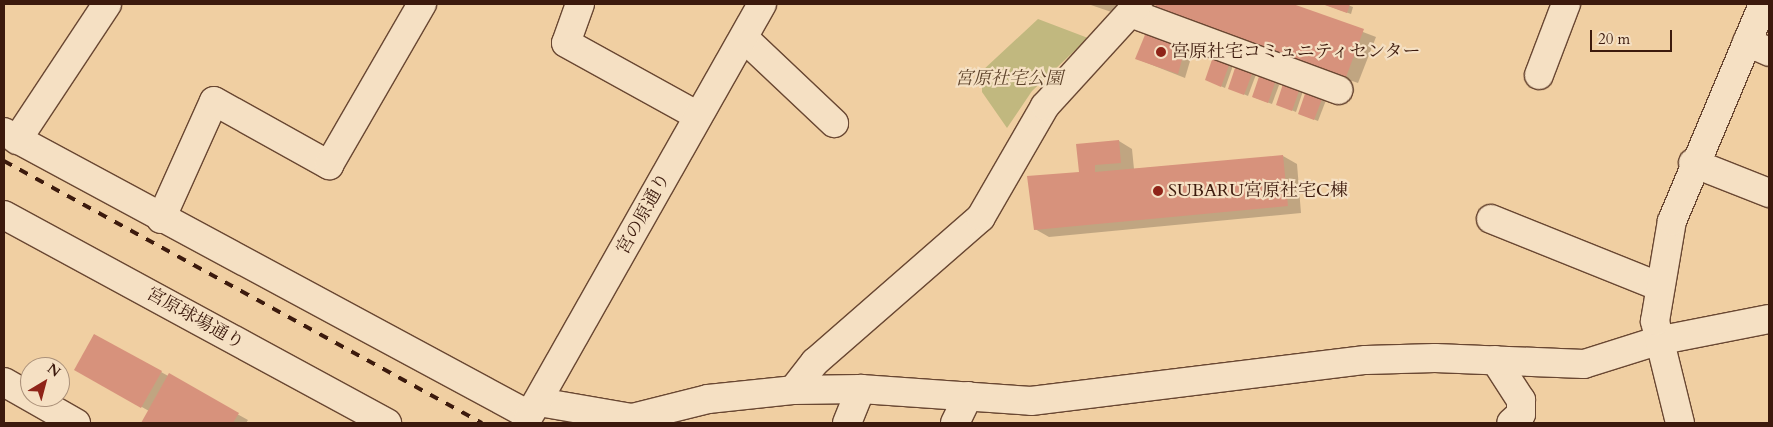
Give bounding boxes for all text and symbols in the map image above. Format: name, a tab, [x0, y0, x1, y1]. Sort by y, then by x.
scale bar	[1593, 20, 1676, 52]
text: 20 m	[1598, 29, 1630, 49]
place label: 宮原社宅コミュニティセンター	[1171, 41, 1423, 63]
marker: 宮原社宅コミュニティセンター	[1155, 46, 1167, 58]
park label: 宮原社宅公園	[955, 68, 1063, 90]
street label: 宮の原通り	[613, 169, 675, 259]
place label: SUBARU宮原社宅C棟	[1168, 180, 1348, 202]
marker: SUBARU宮原社宅C棟	[1152, 185, 1164, 197]
street label: 宮原球場通り	[143, 283, 247, 355]
north arrow	[20, 357, 70, 407]
text: N	[43, 359, 64, 382]

